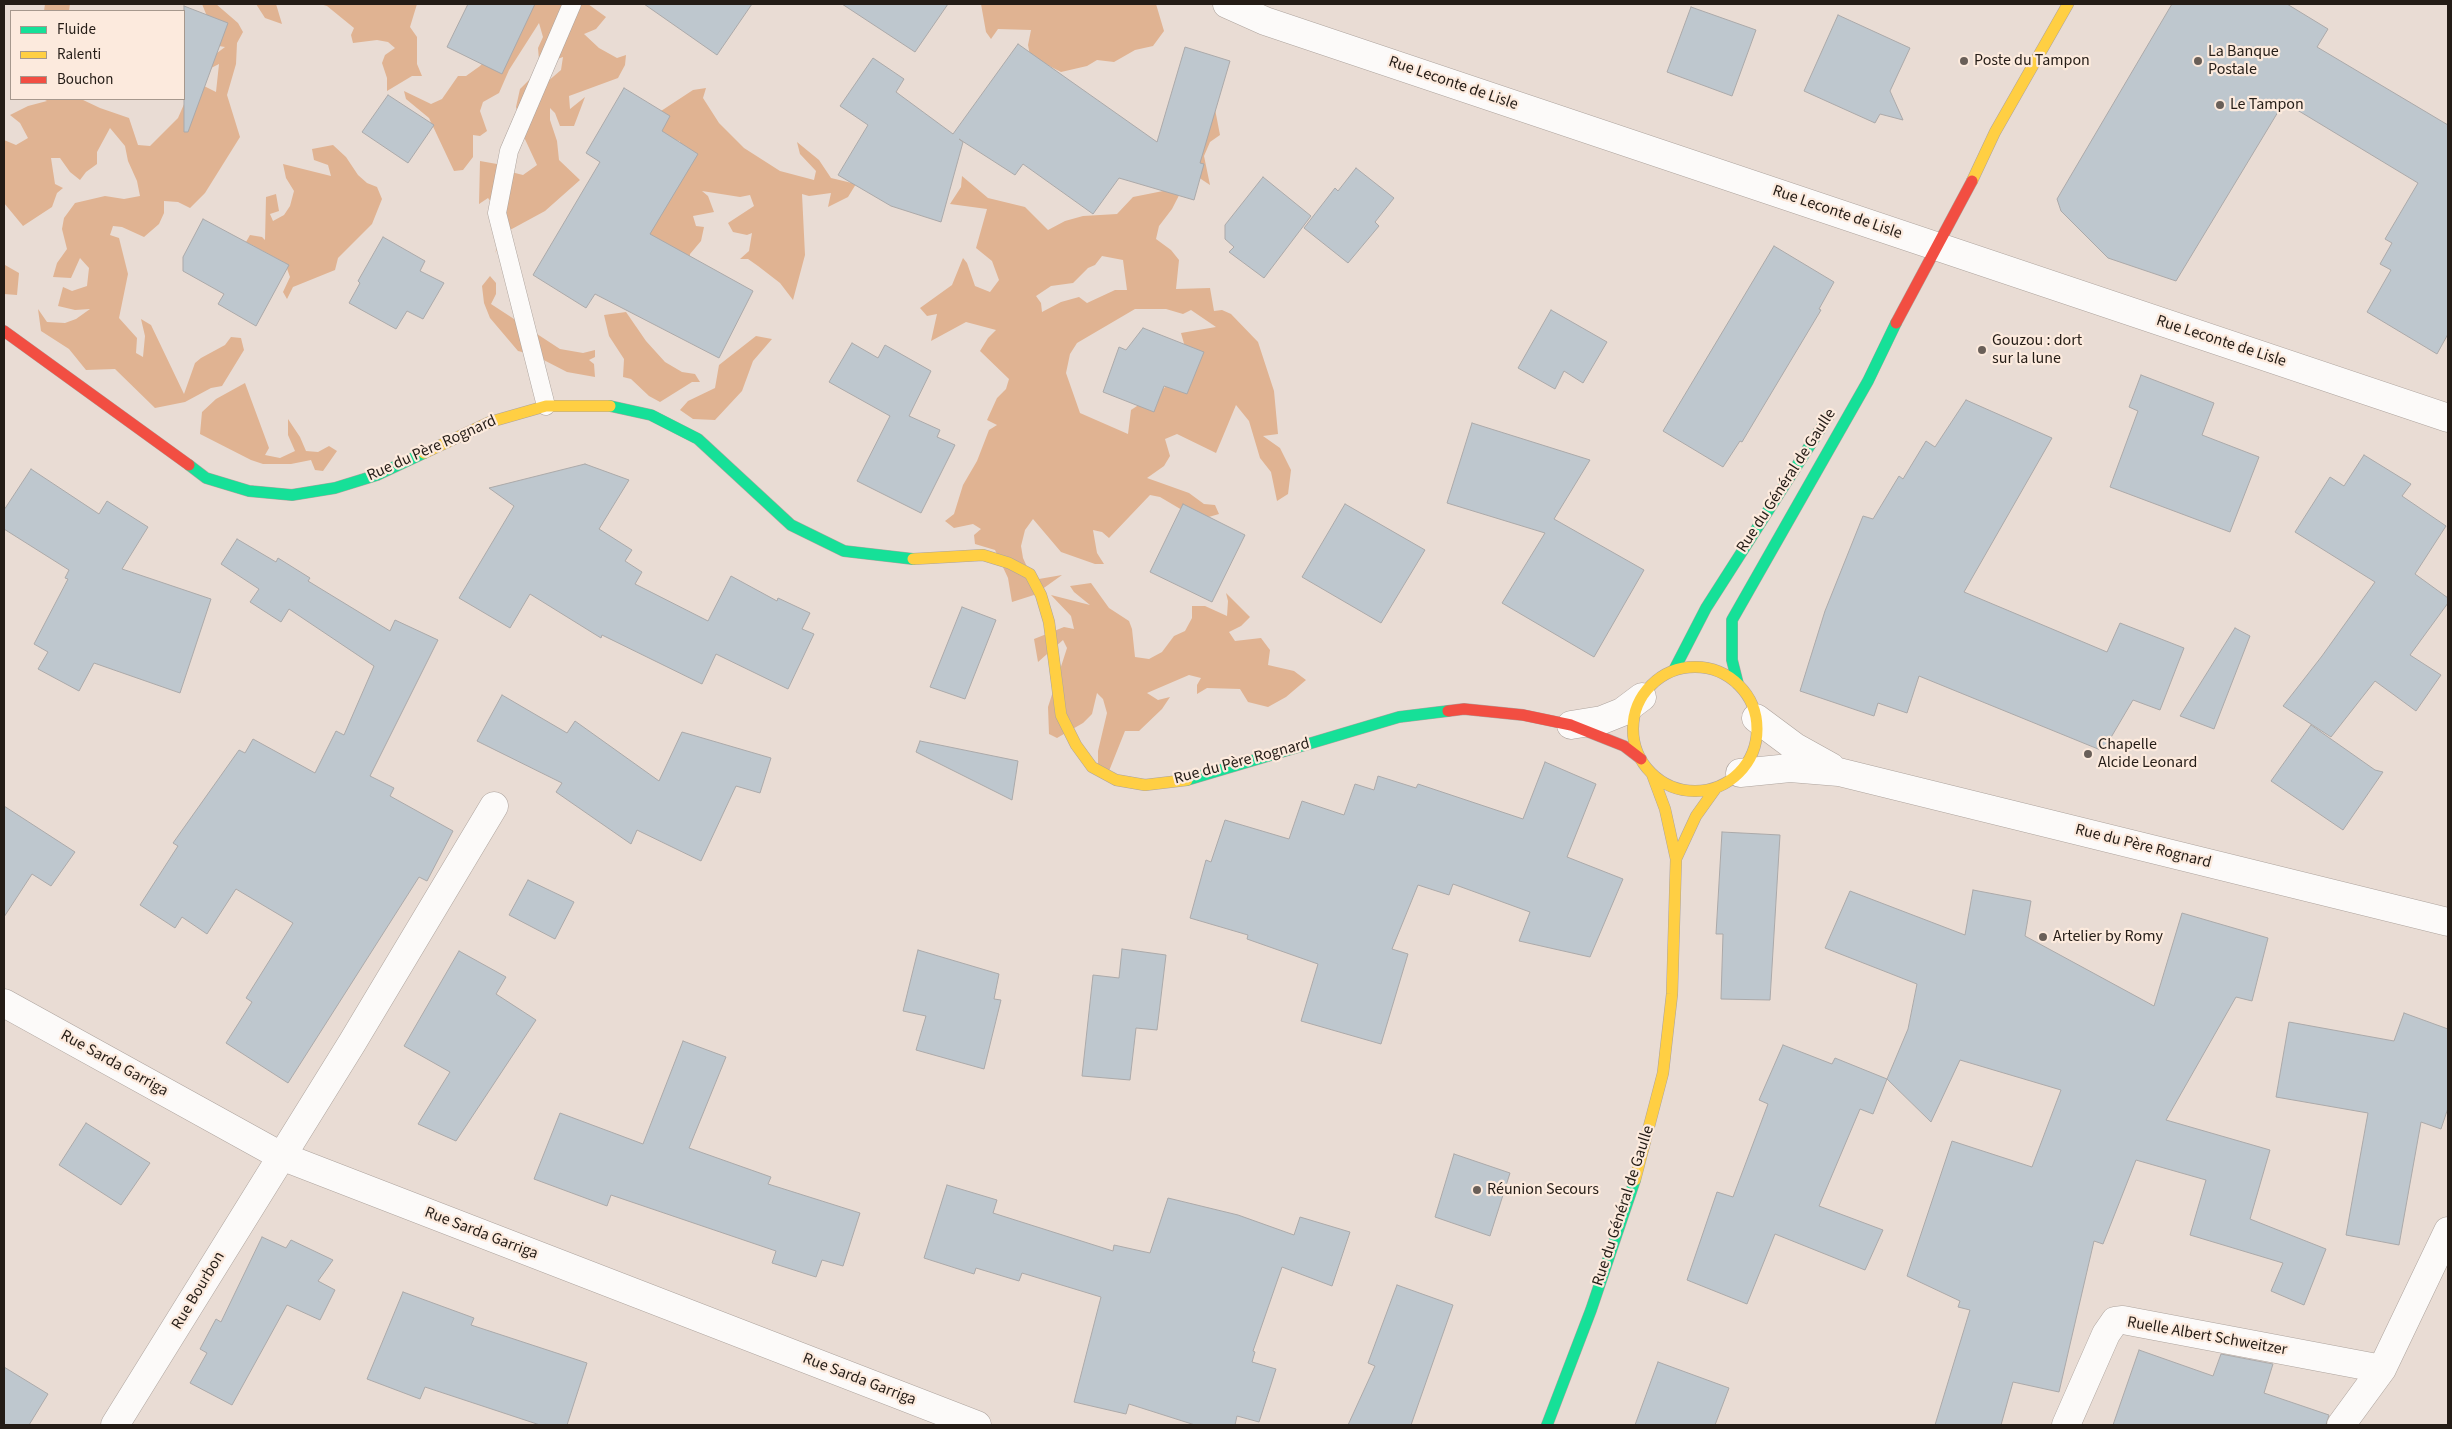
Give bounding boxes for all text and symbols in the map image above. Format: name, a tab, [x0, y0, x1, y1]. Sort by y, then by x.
legend	[10, 10, 185, 100]
text: Fluide	[57, 19, 96, 40]
place label: La Banque Postale	[2208, 42, 2279, 80]
text: Ralenti	[57, 44, 101, 65]
place label: Poste du Tampon	[1974, 51, 2090, 71]
street label: Rue Leconte de Lisle	[1386, 53, 1520, 115]
marker: Poste du Tampon	[1958, 55, 1970, 67]
marker: La Banque Postale	[2192, 55, 2204, 67]
text: Bouchon	[57, 69, 113, 90]
place label: Le Tampon	[2230, 95, 2304, 115]
marker: Le Tampon	[2214, 99, 2226, 111]
street label: Rue Leconte de Lisle	[1770, 182, 1904, 244]
street label: Rue Leconte de Lisle	[2154, 312, 2288, 372]
place label: Gouzou : dort sur la lune	[1992, 331, 2082, 369]
marker: Gouzou : dort sur la lune	[1976, 344, 1988, 356]
street label: Rue du Général de Gaulle	[1733, 406, 1841, 556]
street label: Rue du Père Rognard	[364, 412, 500, 486]
street label: Rue du Père Rognard	[1172, 735, 1312, 789]
place label: Chapelle Alcide Leonard	[2098, 735, 2197, 773]
marker: Chapelle Alcide Leonard	[2082, 748, 2094, 760]
street label: Rue du Père Rognard	[2073, 821, 2213, 873]
place label: Artelier by Romy	[2053, 927, 2163, 947]
marker: Artelier by Romy	[2037, 931, 2049, 943]
street label: Rue Sarda Garriga	[57, 1027, 171, 1101]
street label: Rue du Général de Gaulle	[1589, 1123, 1659, 1289]
place label: Réunion Secours	[1487, 1180, 1599, 1200]
marker: Réunion Secours	[1471, 1184, 1483, 1196]
street label: Rue Sarda Garriga	[422, 1204, 540, 1264]
street label: Rue Bourbon	[168, 1249, 230, 1333]
street label: Ruelle Albert Schweitzer	[2125, 1313, 2289, 1361]
street label: Rue Sarda Garriga	[800, 1350, 918, 1410]

